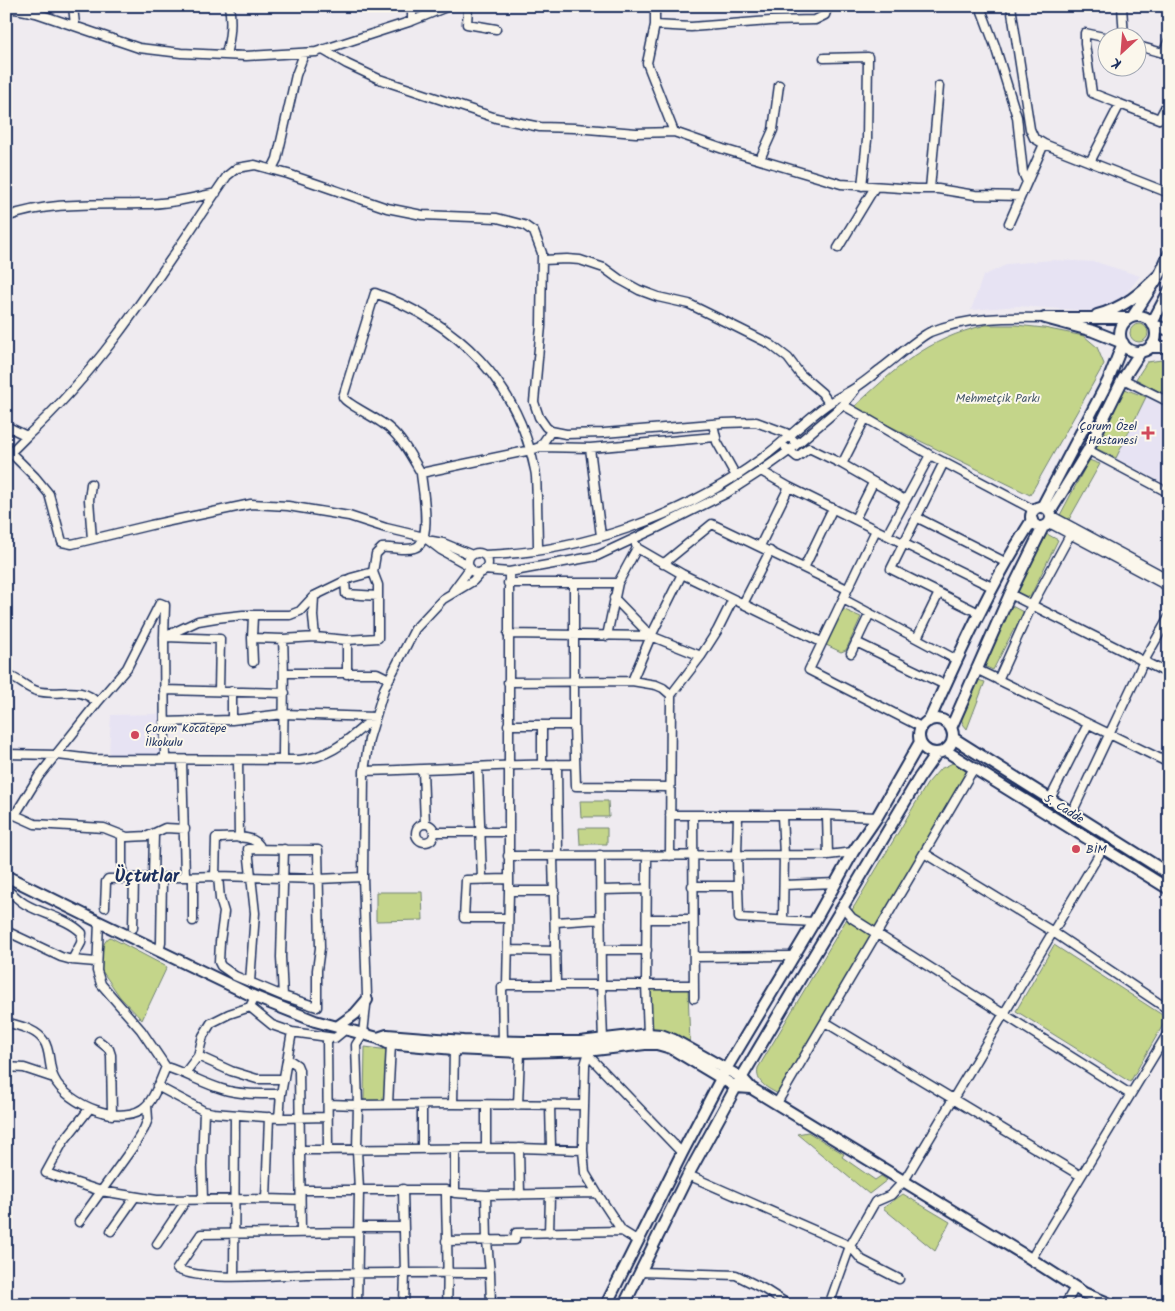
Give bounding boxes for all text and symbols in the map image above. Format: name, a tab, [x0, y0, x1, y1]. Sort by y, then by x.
north arrow	[1098, 28, 1148, 78]
text: K	[1108, 51, 1125, 75]
park label: Mehmetçik Parkı	[956, 389, 1040, 408]
place label: Çorum Özel Hastanesi	[1079, 417, 1138, 450]
marker: Çorum Özel Hastanesi	[1141, 426, 1155, 440]
place label: Çorum Kocatepe İlkokulu	[145, 719, 227, 752]
marker: Çorum Kocatepe İlkokulu	[129, 729, 141, 741]
street label: 5. Cadde	[1040, 789, 1088, 829]
place label: BİM	[1086, 840, 1107, 859]
marker: BİM	[1070, 843, 1082, 855]
district label: Üçtutlar	[115, 863, 181, 892]

